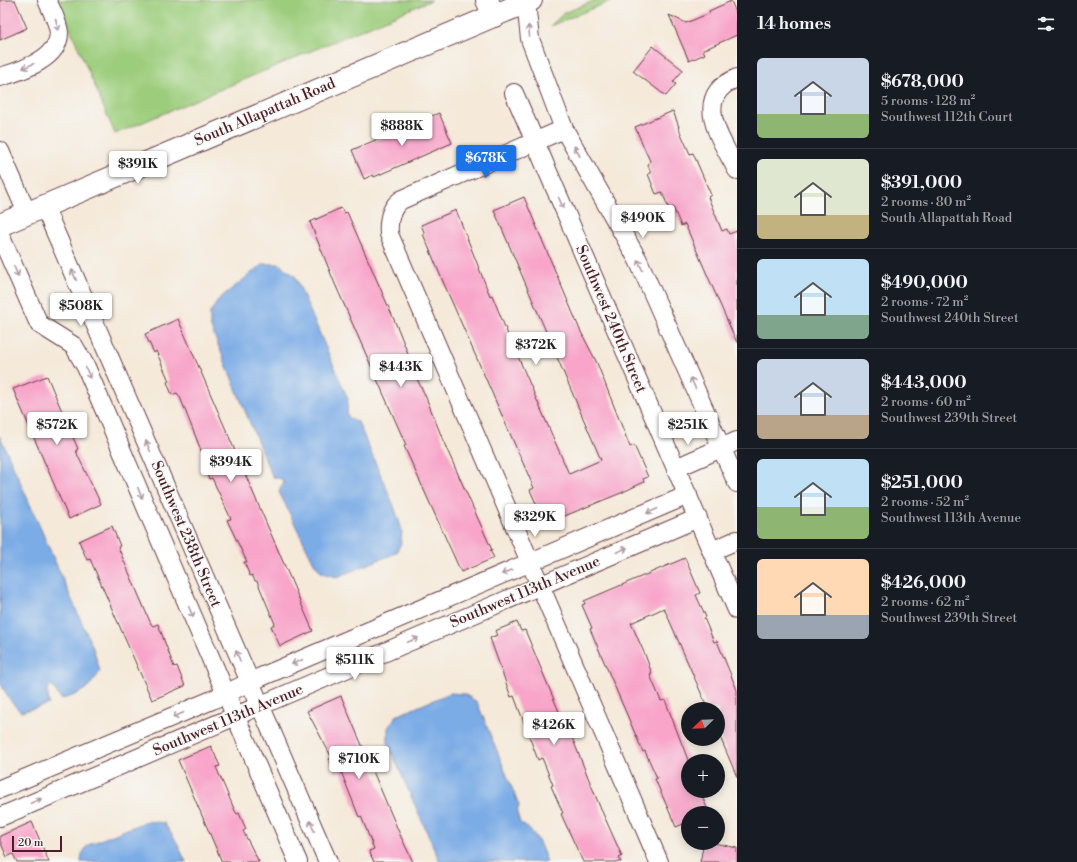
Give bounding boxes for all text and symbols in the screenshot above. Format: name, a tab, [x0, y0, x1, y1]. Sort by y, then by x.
text: 14 homes	[757, 13, 831, 35]
icon: filters	[1035, 13, 1057, 35]
one-way arrow	[53, 18, 61, 31]
one-way arrow	[525, 25, 533, 38]
one-way arrow	[23, 62, 35, 70]
text: $678,000	[881, 71, 964, 93]
street label: South Allapattah Road	[192, 73, 339, 150]
icon: home	[789, 74, 837, 122]
text: 5 rooms · 128 m²	[881, 93, 975, 109]
text: Southwest 112th Court	[881, 109, 1013, 125]
pin: $888K	[374, 113, 430, 147]
text: $888K	[380, 118, 424, 134]
pin: $678K	[458, 145, 514, 179]
one-way arrow	[572, 145, 580, 157]
text: $678K	[465, 150, 507, 166]
pin: $391K	[110, 151, 166, 185]
text: $391K	[118, 156, 158, 172]
text: $391,000	[881, 172, 962, 194]
icon: home	[789, 175, 837, 223]
text: 2 rooms · 80 m²	[881, 194, 971, 210]
one-way arrow	[558, 196, 566, 208]
pin: $490K	[615, 205, 671, 239]
text: $490K	[621, 210, 665, 226]
text: South Allapattah Road	[881, 210, 1012, 226]
street label: Southwest 240th Street	[571, 242, 651, 396]
one-way arrow	[636, 259, 643, 271]
one-way arrow	[12, 265, 20, 277]
one-way arrow	[70, 270, 77, 282]
text: $490,000	[881, 272, 968, 294]
icon: home	[789, 275, 837, 323]
pin: $508K	[53, 293, 109, 327]
text: 2 rooms · 72 m²	[881, 294, 968, 310]
text: $508K	[59, 298, 103, 314]
text: Southwest 240th Street	[881, 310, 1019, 326]
pin: $372K	[508, 332, 564, 366]
text: $372K	[515, 337, 557, 353]
pin: $443K	[373, 354, 429, 388]
text: $443K	[379, 359, 423, 375]
one-way arrow	[85, 367, 93, 379]
text: $443,000	[881, 372, 967, 394]
icon: home	[789, 375, 837, 423]
one-way arrow	[689, 378, 697, 390]
text: 2 rooms · 60 m²	[881, 394, 971, 410]
text: Southwest 239th Street	[881, 410, 1017, 426]
pin: $572K	[29, 412, 85, 446]
pin: $251K	[660, 412, 716, 446]
text: $572K	[36, 417, 78, 433]
text: $251K	[668, 417, 708, 433]
one-way arrow	[144, 441, 151, 453]
pin: $394K	[203, 449, 259, 483]
text: $394K	[210, 454, 252, 470]
street label: Southwest 238th Street	[147, 458, 226, 611]
text: $251,000	[881, 472, 963, 494]
icon: home	[789, 475, 837, 523]
one-way arrow	[137, 486, 144, 498]
text: 2 rooms · 52 m²	[881, 494, 969, 510]
pin: $329K	[507, 504, 563, 538]
one-way arrow	[646, 507, 658, 515]
text: $329K	[514, 509, 556, 525]
text: Southwest 113th Avenue	[881, 510, 1021, 526]
one-way arrow	[616, 546, 628, 554]
street label: Southwest 113th Avenue	[447, 552, 603, 632]
one-way arrow	[501, 569, 513, 577]
text: $426,000	[881, 572, 966, 594]
icon: home	[789, 575, 837, 623]
text: 2 rooms · 62 m²	[881, 594, 970, 610]
one-way arrow	[188, 606, 195, 618]
text: Southwest 239th Street	[881, 610, 1017, 626]
one-way arrow	[406, 636, 418, 643]
pin: $511K	[327, 647, 383, 681]
one-way arrow	[234, 650, 241, 662]
text: $511K	[335, 652, 375, 668]
one-way arrow	[291, 658, 303, 666]
street label: Southwest 113th Avenue	[150, 680, 306, 760]
north arrow	[681, 702, 725, 746]
map controls	[681, 702, 725, 850]
one-way arrow	[173, 711, 185, 719]
pin: $426K	[526, 712, 582, 746]
text: $426K	[532, 717, 576, 733]
pin: $710K	[331, 746, 387, 780]
text: $710K	[338, 751, 380, 767]
button: +	[681, 754, 725, 798]
one-way arrow	[29, 797, 41, 805]
button: −	[681, 806, 725, 850]
one-way arrow	[308, 821, 315, 833]
scale bar	[12, 834, 62, 853]
text: 20 m	[18, 836, 43, 850]

